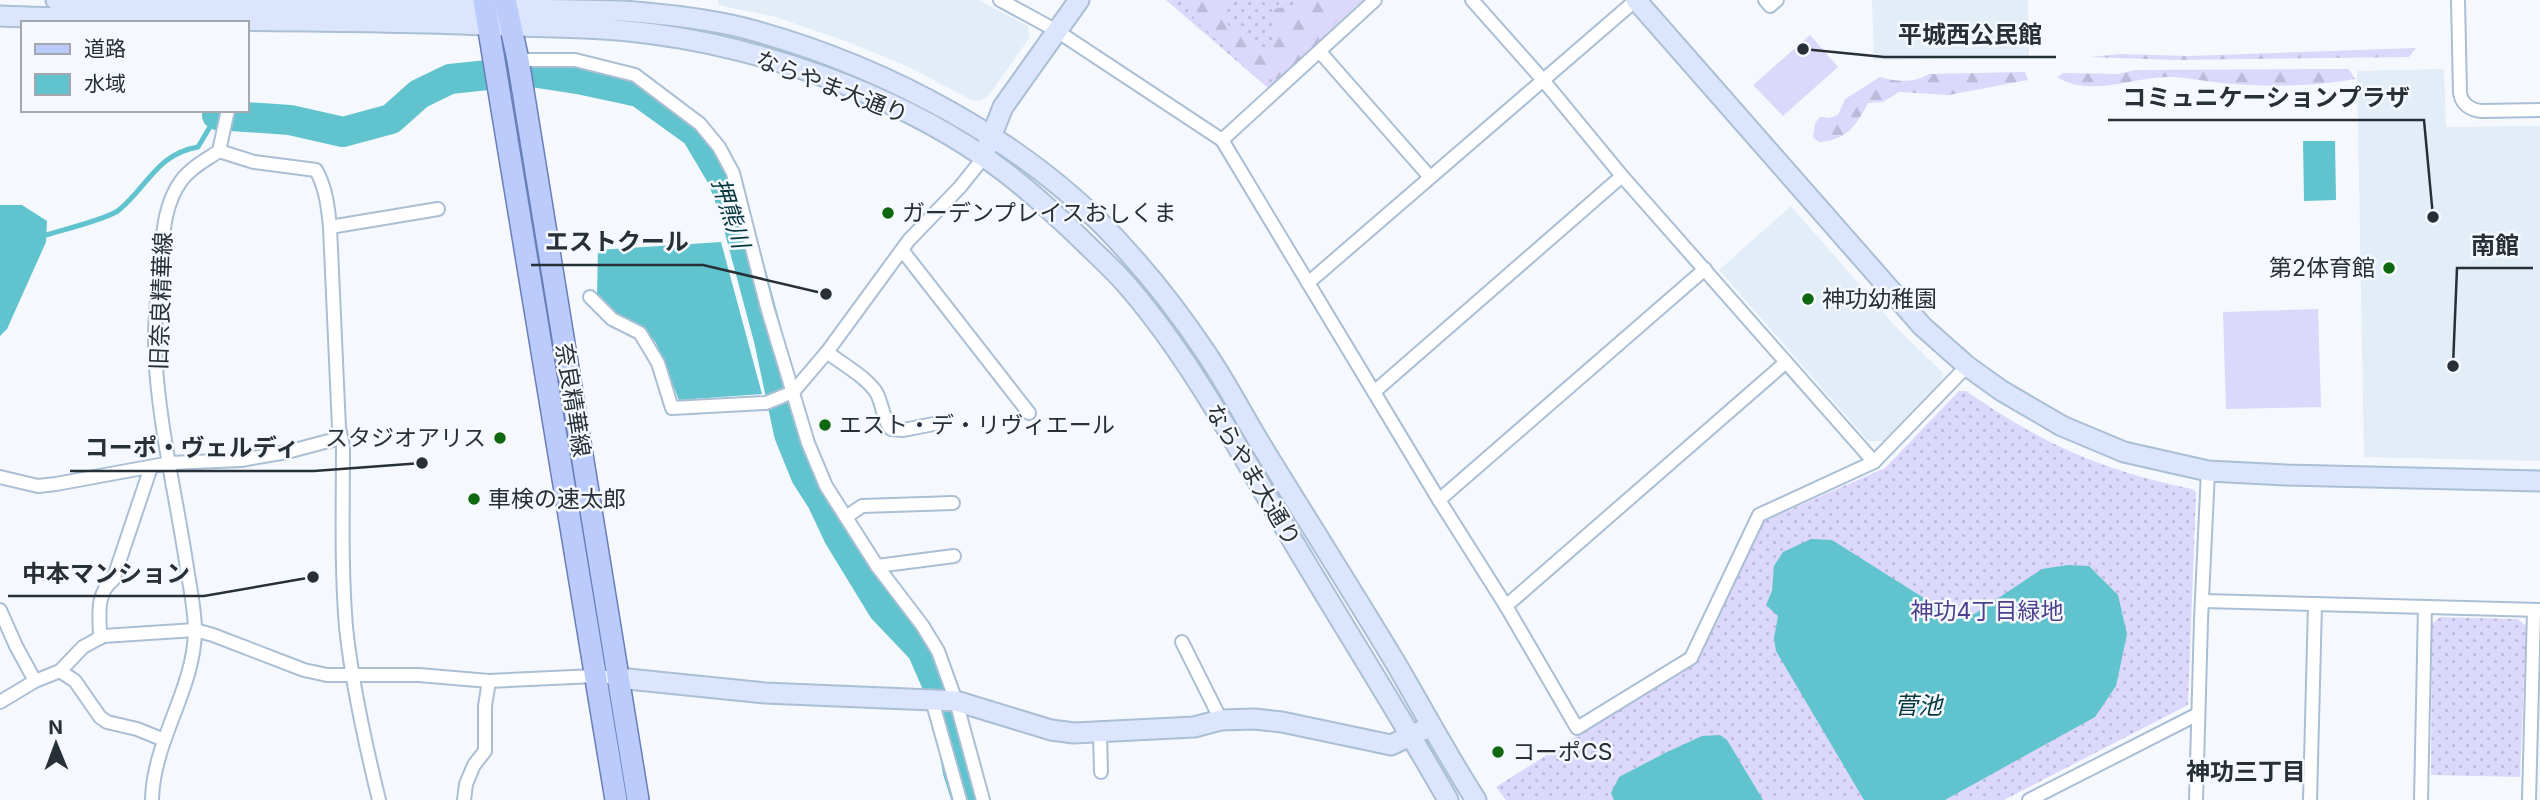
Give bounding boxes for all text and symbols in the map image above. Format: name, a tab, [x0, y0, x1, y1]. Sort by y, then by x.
callout: 平城西公民館	[1884, 12, 2056, 57]
text: 平城西公民館	[1898, 20, 2042, 49]
legend	[21, 21, 248, 112]
text: 道路	[84, 36, 126, 61]
street label: ならやま大通り	[752, 45, 912, 129]
text: 水域	[84, 71, 126, 96]
callout: コミュニケーションプラザ	[2108, 75, 2424, 120]
text: コミュニケーションプラザ	[2123, 83, 2409, 112]
water label: 押熊川	[706, 174, 757, 255]
place label: ガーデンプレイスおしくま	[902, 199, 1177, 227]
marker: ガーデンプレイスおしくま	[880, 205, 896, 221]
callout: エストクール	[531, 220, 703, 265]
callout: 南館	[2457, 223, 2533, 268]
text: エストクール	[545, 227, 689, 256]
text: 南館	[2471, 231, 2519, 260]
street label: 旧奈良精華線	[145, 232, 177, 370]
place label: 第2体育館	[2269, 254, 2375, 282]
marker: 第2体育館	[2381, 260, 2397, 276]
place label: 神功幼稚園	[1822, 285, 1937, 313]
marker: 神功幼稚園	[1800, 291, 1816, 307]
street label: 奈良精華線	[550, 341, 596, 459]
street label: ならやま大通り	[1200, 399, 1306, 551]
place label: エスト・デ・リヴィエール	[839, 411, 1115, 439]
marker: エスト・デ・リヴィエール	[817, 417, 833, 433]
place label: スタジオアリス	[325, 424, 486, 452]
callout: コーポ・ヴェルディ	[70, 426, 314, 471]
marker: スタジオアリス	[492, 430, 508, 446]
text: コーポ・ヴェルディ	[85, 433, 299, 462]
place label: 車検の速太郎	[488, 485, 626, 513]
marker: 車検の速太郎	[466, 491, 482, 507]
callout: 中本マンション	[8, 551, 204, 596]
text: 中本マンション	[22, 559, 190, 588]
park label: 神功4丁目緑地	[1911, 597, 2063, 625]
water label: 菅池	[1894, 691, 1944, 720]
north arrow	[21, 709, 91, 779]
text: N	[48, 716, 63, 739]
place label: コーポCS	[1512, 738, 1613, 766]
marker: コーポCS	[1490, 744, 1506, 760]
district label: 神功三丁目	[2186, 757, 2306, 786]

